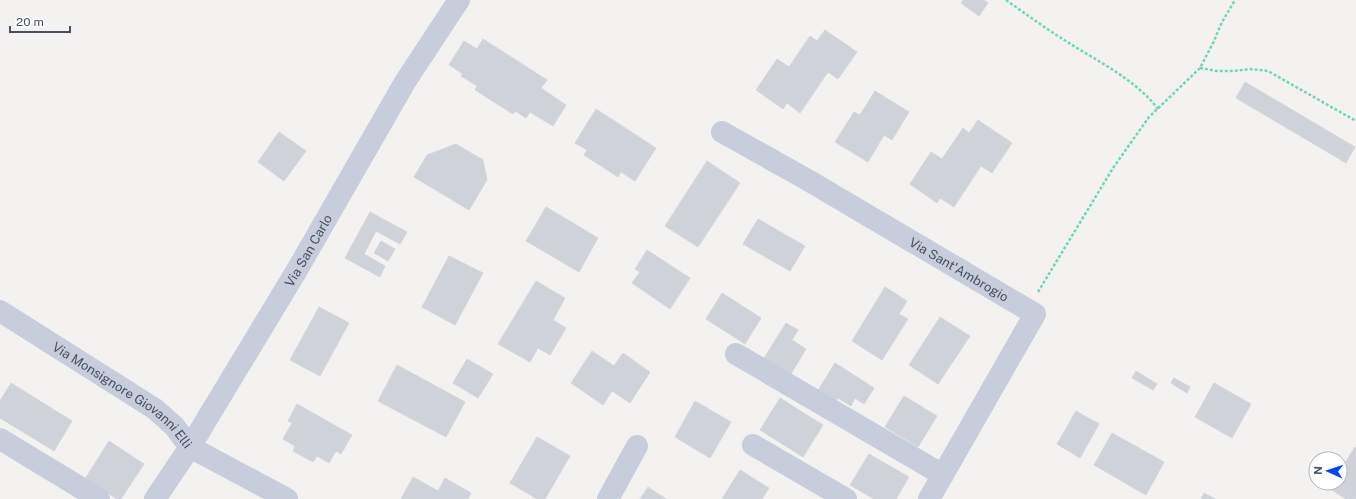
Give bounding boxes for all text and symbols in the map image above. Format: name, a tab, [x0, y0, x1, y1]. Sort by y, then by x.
scale bar	[10, 8, 70, 34]
text: 20 m	[16, 15, 44, 29]
street label: Via San Carlo	[282, 212, 335, 290]
street label: Via Sant'Ambrogio	[907, 235, 1011, 305]
street label: Via Monsignore Giovanni Elli	[50, 339, 195, 451]
north arrow	[1308, 451, 1348, 491]
text: N	[1312, 466, 1324, 475]

